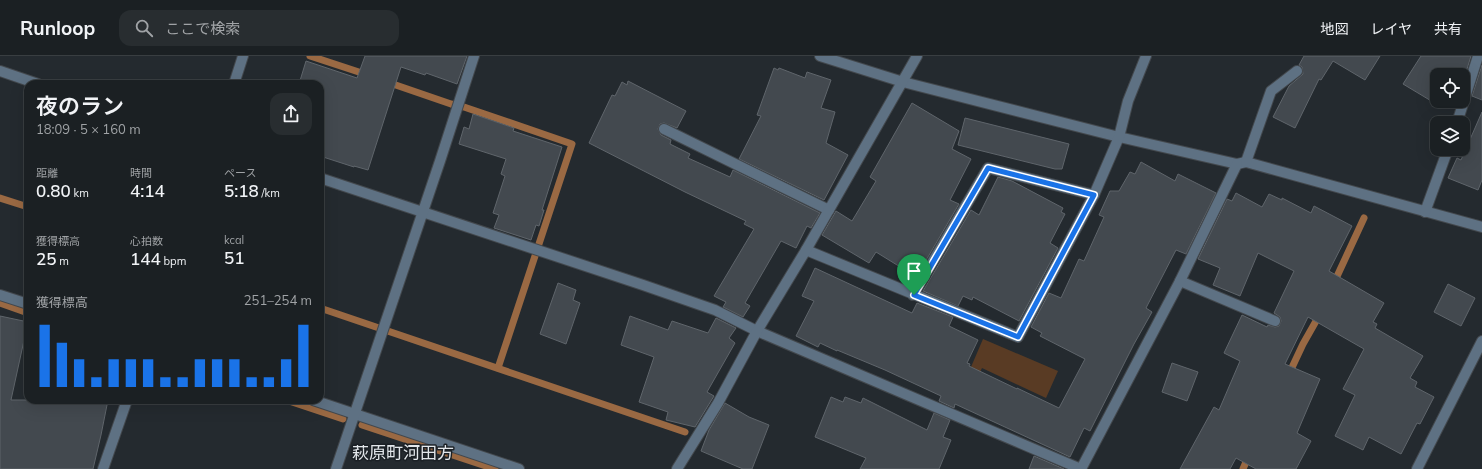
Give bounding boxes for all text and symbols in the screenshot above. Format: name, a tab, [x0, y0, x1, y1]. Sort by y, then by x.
search box	[119, 10, 399, 46]
text: Runloop	[20, 16, 95, 40]
icon: search	[133, 17, 155, 39]
text: ここで検索	[165, 19, 240, 38]
text: 地図	[1320, 20, 1348, 38]
text: レイヤ	[1370, 20, 1412, 38]
text: 共有	[1434, 20, 1462, 38]
map controls	[1430, 68, 1470, 156]
button: locate	[1430, 68, 1470, 108]
text: 夜のラン	[36, 92, 124, 120]
button: share	[270, 93, 312, 135]
button: layers	[1430, 116, 1470, 156]
text: 18:09 · 5 × 160 m	[36, 121, 141, 137]
text: 距離	[36, 166, 58, 180]
text: 時間	[130, 166, 152, 180]
text: ペース	[224, 166, 256, 180]
text: 0.80	[36, 180, 71, 201]
text: 4:14	[130, 180, 165, 201]
text: 5:18	[224, 180, 259, 201]
text: km	[71, 186, 89, 200]
text: /km	[259, 186, 280, 200]
text: kcal	[224, 233, 244, 247]
text: 獲得標高	[36, 234, 80, 248]
text: 心拍数	[130, 234, 163, 248]
text: 51	[224, 247, 244, 268]
text: 25	[36, 248, 56, 269]
text: 144	[130, 248, 161, 269]
text: m	[56, 254, 69, 268]
text: bpm	[161, 254, 186, 268]
pin	[897, 254, 931, 295]
icon: arrive	[903, 260, 925, 282]
text: 251–254 m	[244, 292, 312, 308]
text: 獲得標高	[36, 294, 88, 310]
district label: 萩原町河田方	[352, 442, 454, 463]

